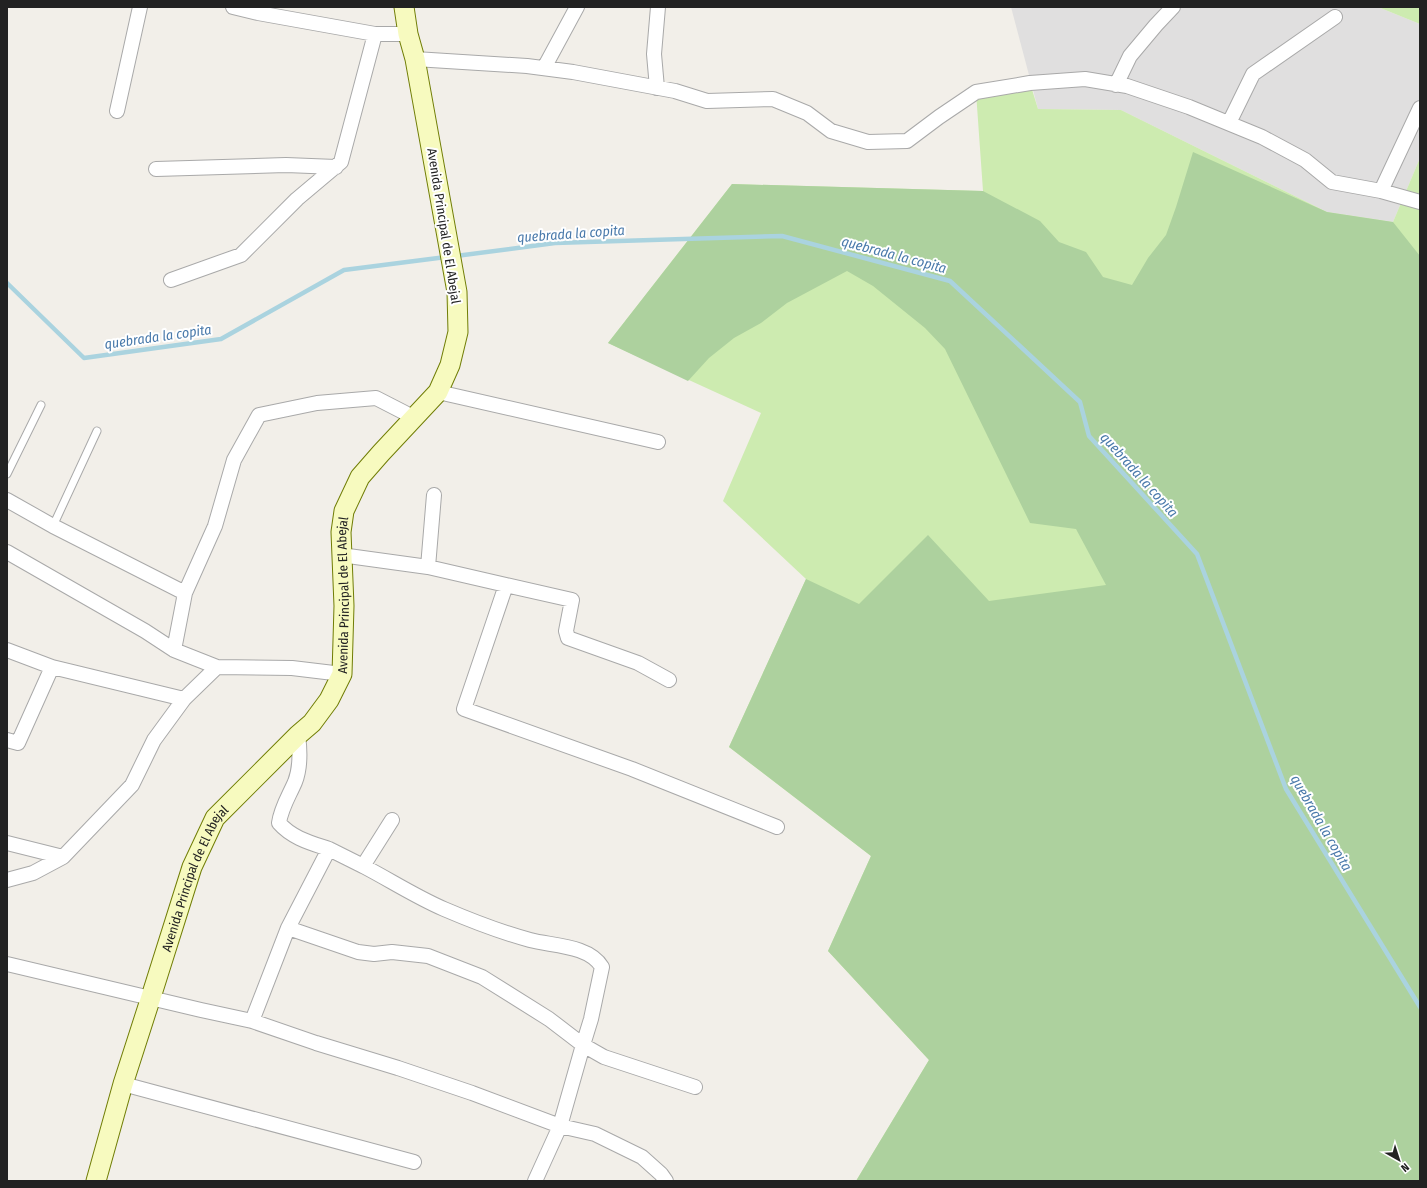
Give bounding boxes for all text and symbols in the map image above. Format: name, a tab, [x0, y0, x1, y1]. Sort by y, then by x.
street label: Avenida Principal de El Abejal	[424, 147, 464, 305]
water label: quebrada la copita	[517, 222, 625, 246]
water label: quebrada la copita	[840, 233, 948, 277]
water label: quebrada la copita	[103, 321, 213, 353]
water label: quebrada la copita	[1097, 429, 1181, 521]
street label: Avenida Principal de El Abejal	[333, 515, 352, 674]
water label: quebrada la copita	[1287, 772, 1355, 874]
street label: Avenida Principal de El Abejal	[158, 802, 231, 953]
north arrow	[1379, 1140, 1419, 1180]
text: N	[1398, 1160, 1412, 1175]

